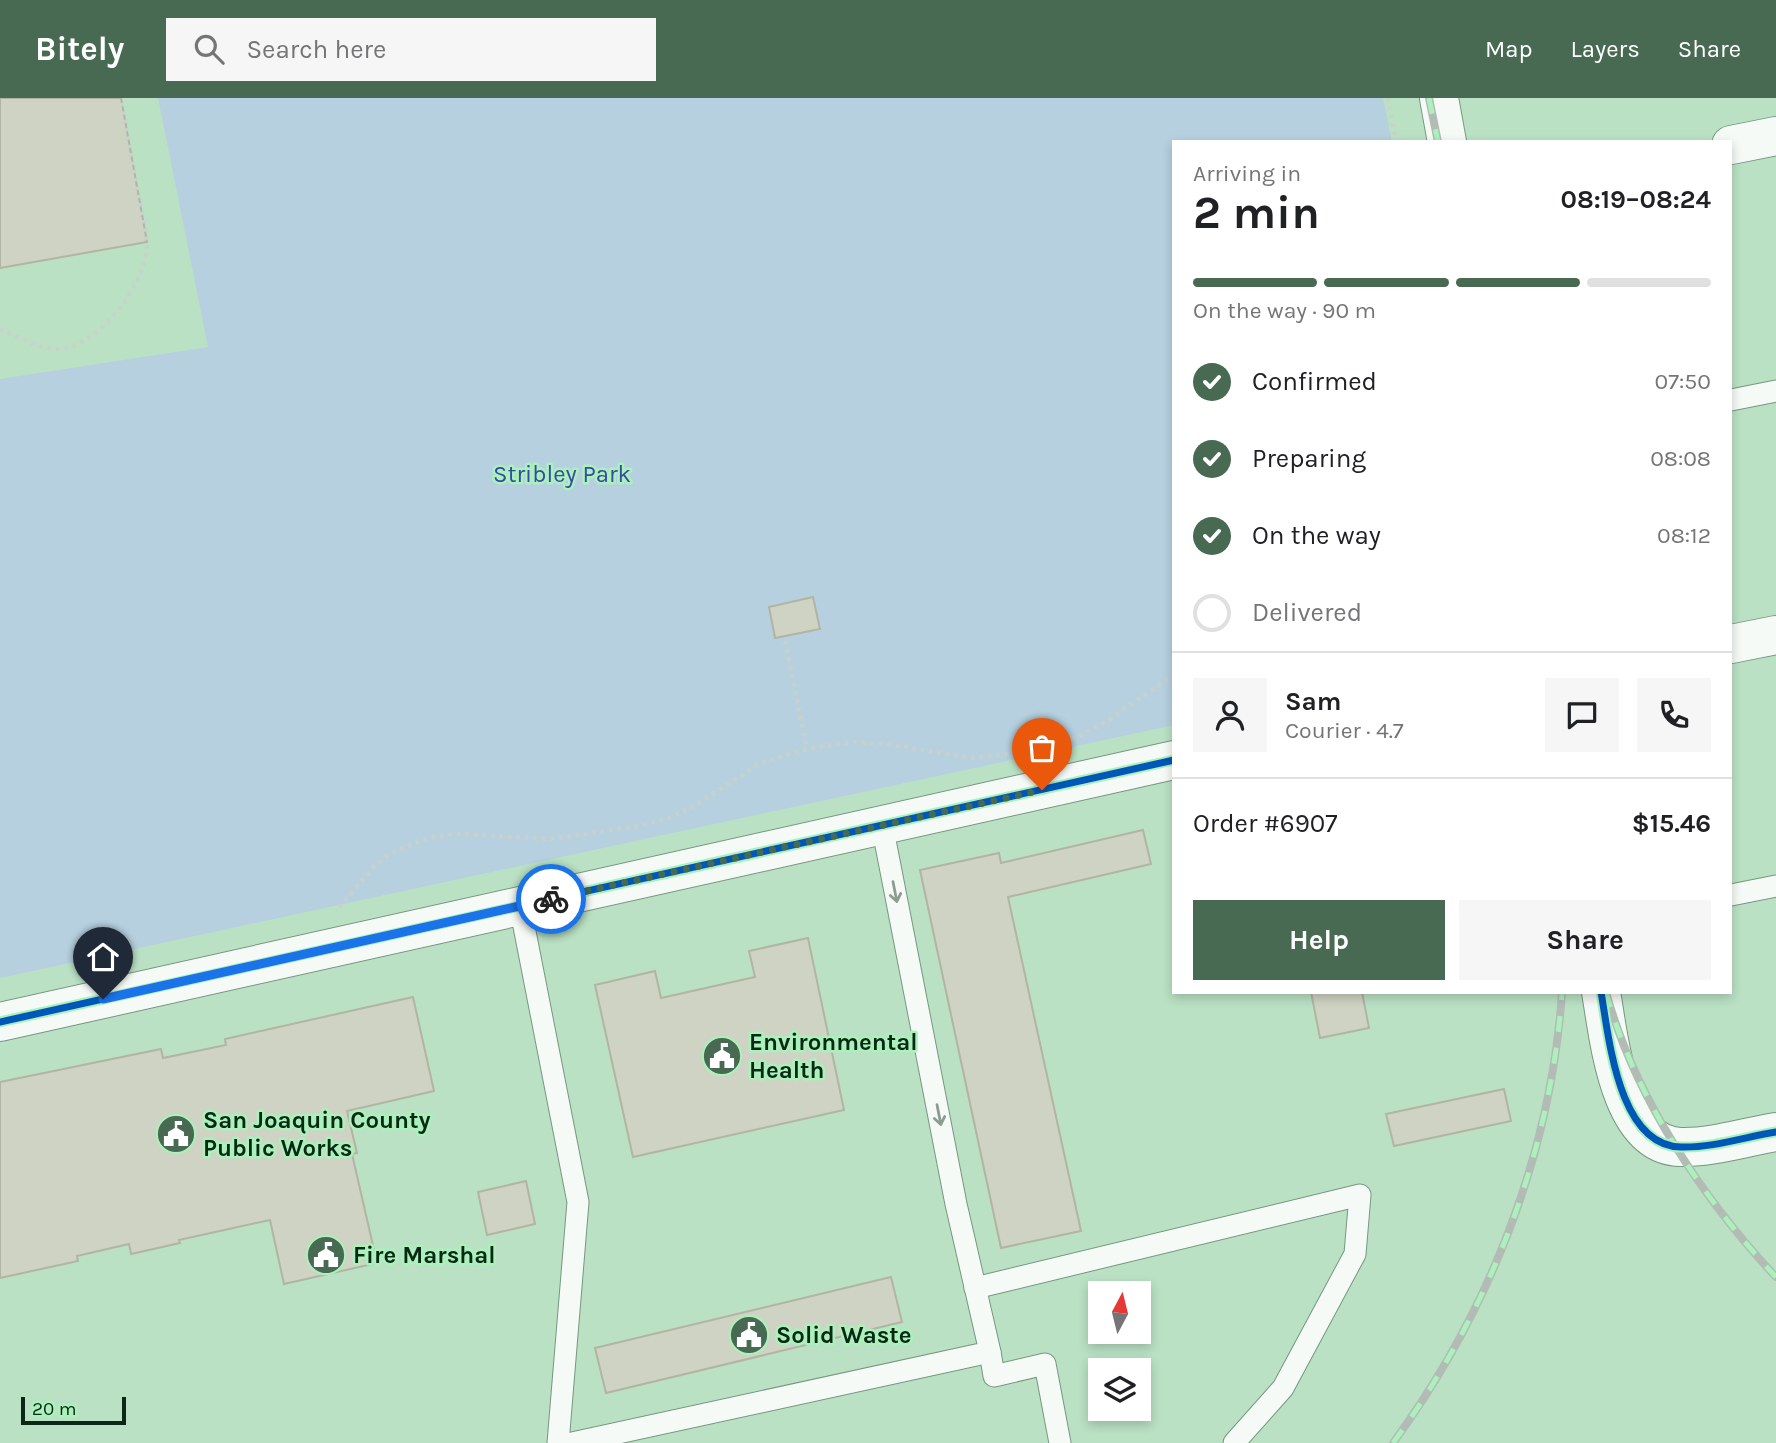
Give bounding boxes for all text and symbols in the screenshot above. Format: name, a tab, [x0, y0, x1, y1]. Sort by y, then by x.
search box	[166, 18, 656, 81]
text: Bitely	[35, 30, 124, 68]
icon: search	[190, 30, 228, 68]
text: Search here	[246, 34, 386, 65]
text: Map	[1485, 35, 1533, 63]
text: Layers	[1571, 35, 1640, 63]
text: Share	[1678, 35, 1741, 63]
text: Arriving in	[1193, 160, 1301, 187]
text: 08:19–08:24	[1560, 184, 1711, 215]
text: 2 min	[1193, 186, 1320, 240]
text: On the way · 90 m	[1193, 297, 1376, 324]
icon: check	[1193, 363, 1231, 401]
text: Confirmed	[1252, 366, 1377, 397]
text: 07:50	[1655, 368, 1711, 395]
icon: check	[1193, 440, 1231, 478]
text: Preparing	[1252, 443, 1366, 474]
text: 08:08	[1650, 445, 1711, 472]
park label: Stribley Park	[493, 460, 631, 488]
icon: check	[1193, 517, 1231, 555]
text: On the way	[1252, 520, 1381, 551]
text: 08:12	[1657, 522, 1711, 549]
text: Delivered	[1252, 597, 1362, 628]
button: person	[1193, 678, 1267, 752]
button: chat	[1545, 678, 1619, 752]
button: phone	[1637, 678, 1711, 752]
text: Sam	[1285, 686, 1341, 717]
text: Courier · 4.7	[1285, 717, 1404, 744]
pin	[1012, 718, 1072, 790]
icon: bag	[1023, 729, 1061, 767]
text: Order #6907	[1193, 808, 1337, 839]
text: $15.46	[1632, 808, 1711, 839]
courier	[516, 864, 586, 934]
icon: bike	[532, 880, 570, 918]
one-way arrow	[889, 880, 903, 903]
button: Help	[1193, 900, 1445, 980]
button: Share	[1459, 900, 1711, 980]
pin	[73, 927, 133, 999]
icon: home	[84, 938, 122, 976]
place label: Environmental Health	[749, 1028, 918, 1084]
public building icon: Environmental Health	[701, 1035, 743, 1077]
one-way arrow	[933, 1103, 947, 1126]
place label: San Joaquin County Public Works	[203, 1106, 431, 1162]
public building icon: San Joaquin County Public Works	[155, 1113, 197, 1155]
public building icon: Fire Marshal	[305, 1234, 347, 1276]
place label: Fire Marshal	[353, 1241, 496, 1269]
north arrow	[1088, 1281, 1152, 1344]
map controls	[1088, 1281, 1151, 1421]
public building icon: Solid Waste	[728, 1314, 770, 1356]
place label: Solid Waste	[776, 1321, 912, 1349]
button: layers	[1088, 1358, 1151, 1421]
scale bar	[21, 1394, 126, 1426]
text: 20 m	[32, 1398, 77, 1420]

